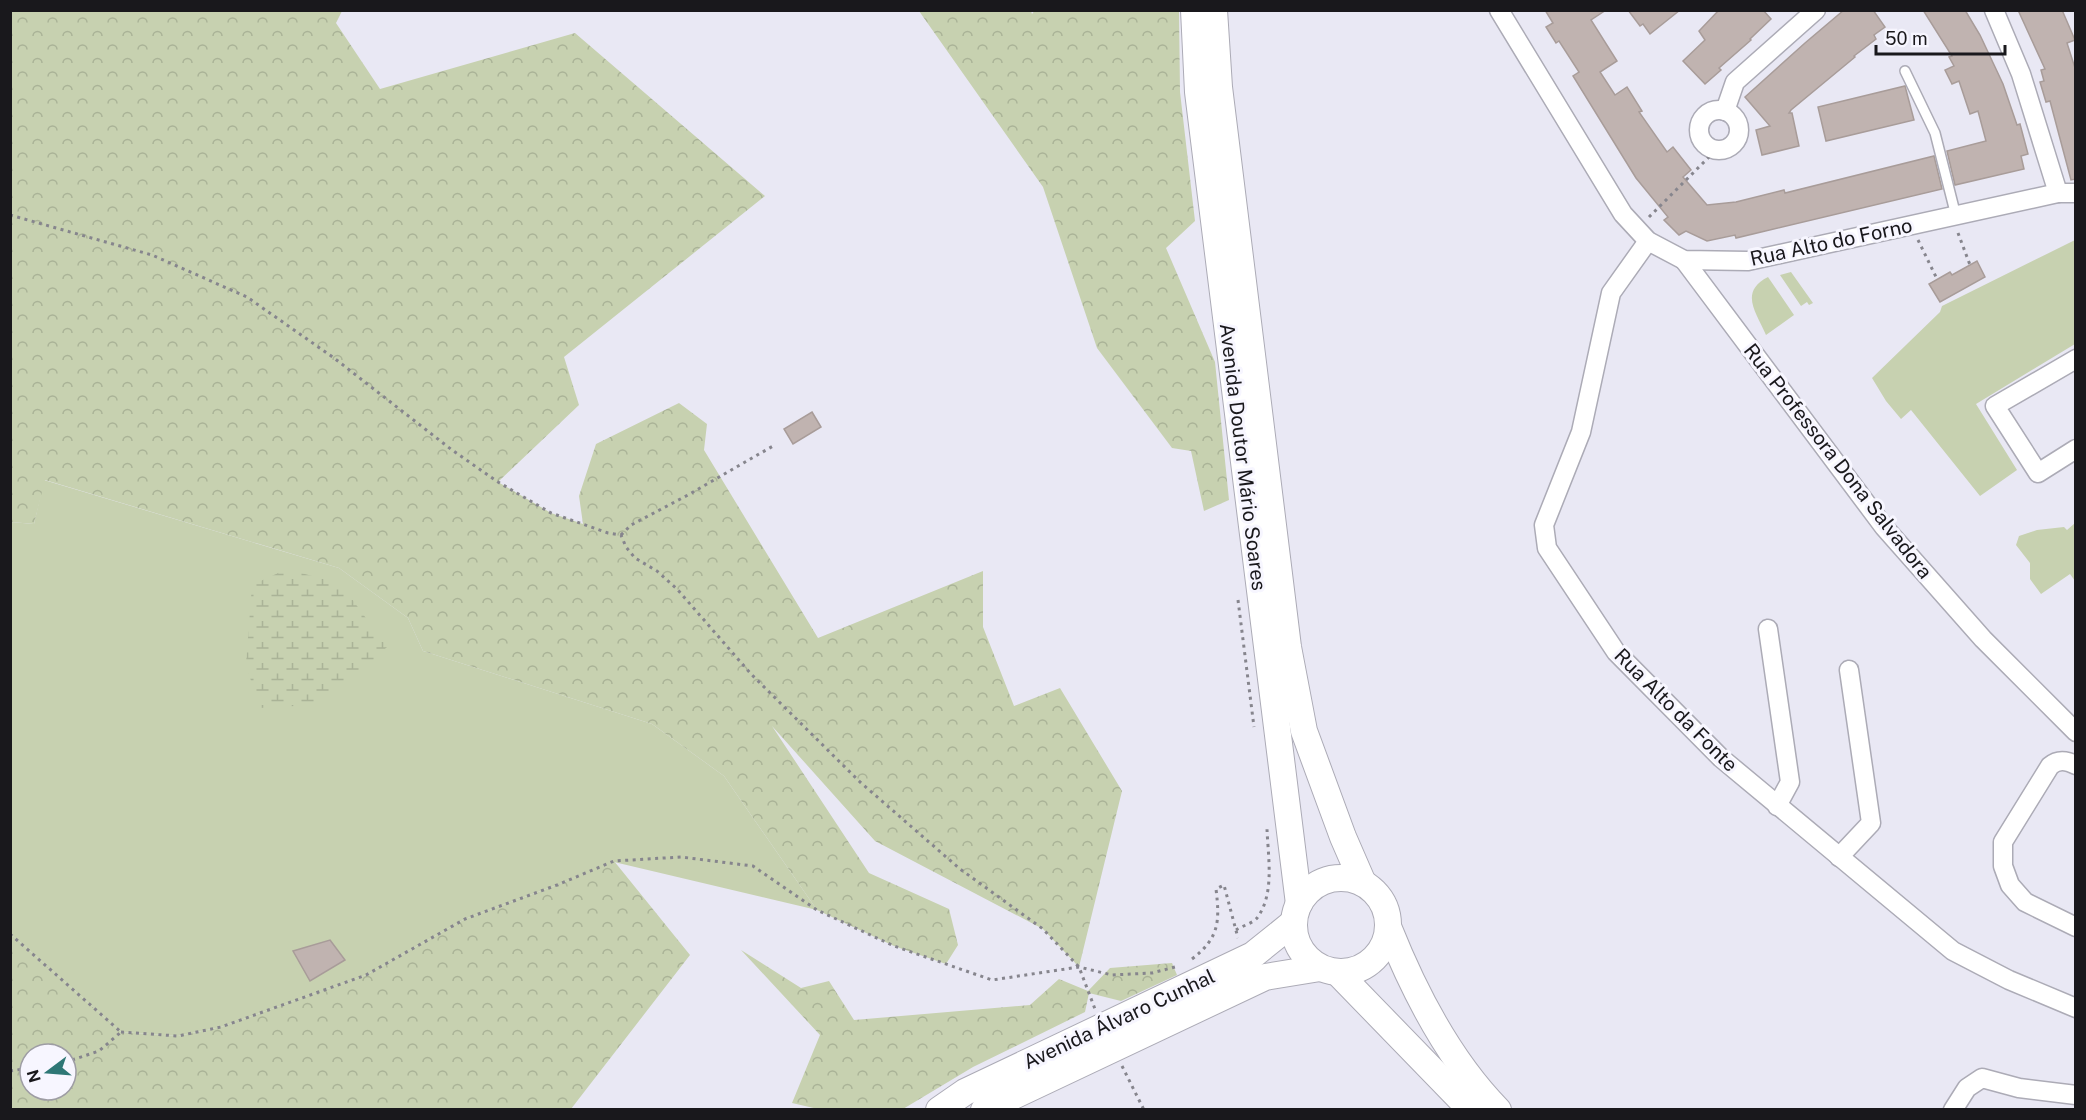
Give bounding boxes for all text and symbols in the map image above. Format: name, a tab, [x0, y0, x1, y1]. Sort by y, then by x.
scale bar	[1876, 18, 2005, 56]
text: 50 m	[1885, 28, 1928, 49]
street label: Rua Alto do Forno	[1748, 213, 1914, 271]
street label: Avenida Doutor Mário Soares	[1215, 322, 1271, 592]
street label: Rua Professora Dona Salvadora	[1739, 339, 1937, 583]
street label: Rua Alto da Fonte	[1609, 643, 1743, 777]
street label: Avenida Álvaro Cunhal	[1019, 963, 1219, 1074]
north arrow	[18, 1042, 78, 1102]
text: N	[23, 1067, 45, 1085]

